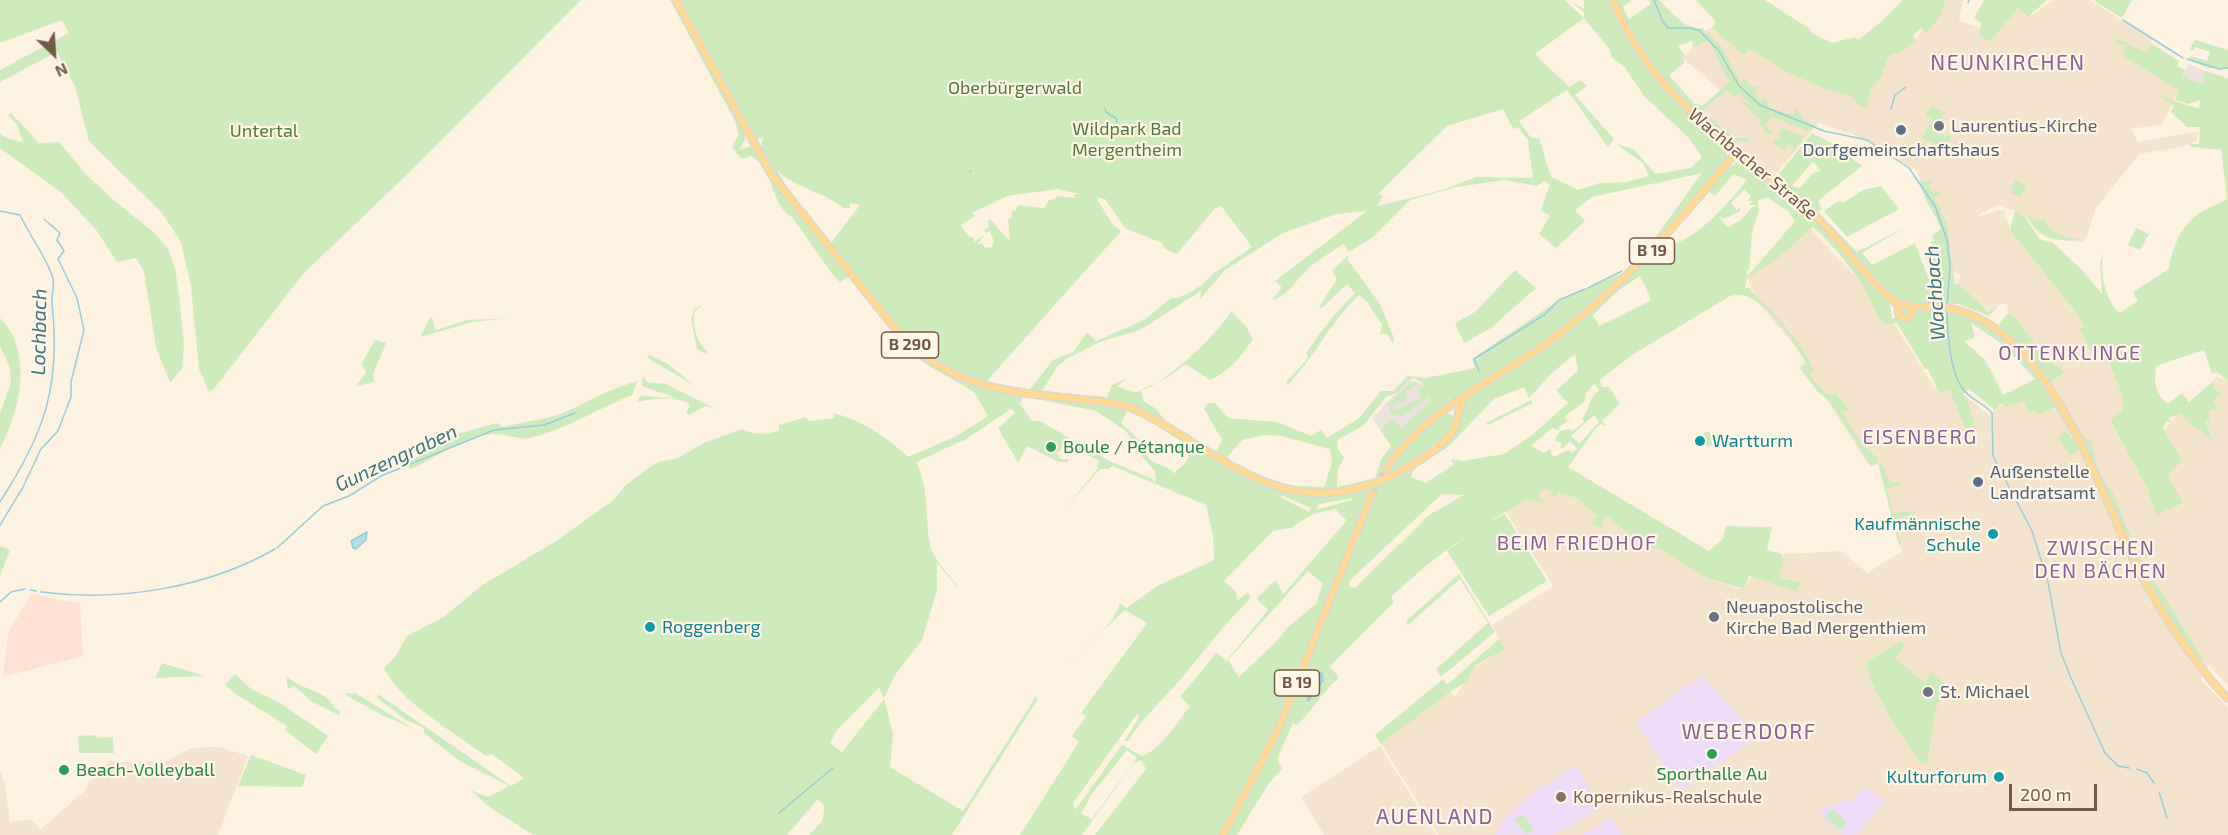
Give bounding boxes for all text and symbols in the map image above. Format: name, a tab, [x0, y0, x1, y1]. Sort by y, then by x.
north arrow	[24, 24, 84, 84]
district label: NEUNKIRCHEN	[1930, 50, 2086, 76]
text: N	[53, 60, 71, 82]
park label: Oberbürgerwald	[948, 77, 1082, 99]
street label: Wachbacher Straße	[1684, 104, 1822, 224]
place label: Laurentius-Kirche	[1951, 115, 2097, 137]
park label: Wildpark Bad Mergentheim	[1072, 118, 1182, 160]
marker: Laurentius-Kirche	[1932, 119, 1946, 133]
park label: Untertal	[230, 120, 298, 142]
marker: Dorfgemeinschaftshaus	[1894, 123, 1908, 137]
place label: Dorfgemeinschaftshaus	[1802, 139, 2000, 161]
road number: B 19	[1630, 238, 1674, 264]
water label: Wachbach	[1920, 245, 1950, 341]
water label: Lochbach	[26, 288, 52, 376]
road number: B 290	[882, 332, 938, 358]
district label: OTTENKLINGE	[1998, 341, 2142, 365]
water label: Gunzengraben	[331, 419, 461, 497]
district label: EISENBERG	[1863, 425, 1977, 449]
place label: Wartturm	[1712, 430, 1793, 452]
marker: Wartturm	[1693, 434, 1707, 448]
place label: Boule / Pétanque	[1063, 436, 1205, 458]
marker: Boule / Pétanque	[1044, 440, 1058, 454]
place label: Außenstelle Landratsamt	[1990, 461, 2096, 504]
marker: Außenstelle Landratsamt	[1971, 475, 1985, 489]
place label: Kaufmännische Schule	[1854, 513, 1981, 556]
marker: Kaufmännische Schule	[1986, 527, 2000, 541]
district label: BEIM FRIEDHOF	[1497, 531, 1657, 555]
district label: ZWISCHEN DEN BÄCHEN	[2035, 536, 2167, 583]
place label: Neuapostolische Kirche Bad Mergenthiem	[1726, 596, 1926, 638]
marker: Neuapostolische Kirche Bad Mergenthiem	[1707, 610, 1721, 624]
place label: Roggenberg	[662, 616, 760, 638]
marker: Roggenberg	[643, 620, 657, 634]
road number: B 19	[1274, 670, 1320, 696]
place label: St. Michael	[1940, 681, 2029, 703]
marker: St. Michael	[1921, 685, 1935, 699]
district label: WEBERDORF	[1681, 719, 1817, 745]
marker: Sporthalle Au	[1705, 747, 1719, 761]
place label: Beach-Volleyball	[76, 759, 215, 781]
marker: Beach-Volleyball	[57, 763, 71, 777]
place label: Sporthalle Au	[1656, 763, 1768, 785]
place label: Kulturforum	[1886, 766, 1987, 788]
marker: Kulturforum	[1992, 770, 2006, 784]
scale bar	[2012, 772, 2100, 810]
text: 200 m	[2020, 783, 2072, 805]
place label: Kopernikus-Realschule	[1573, 786, 1762, 808]
marker: Kopernikus-Realschule	[1554, 790, 1568, 804]
district label: AUENLAND	[1376, 804, 1494, 830]

